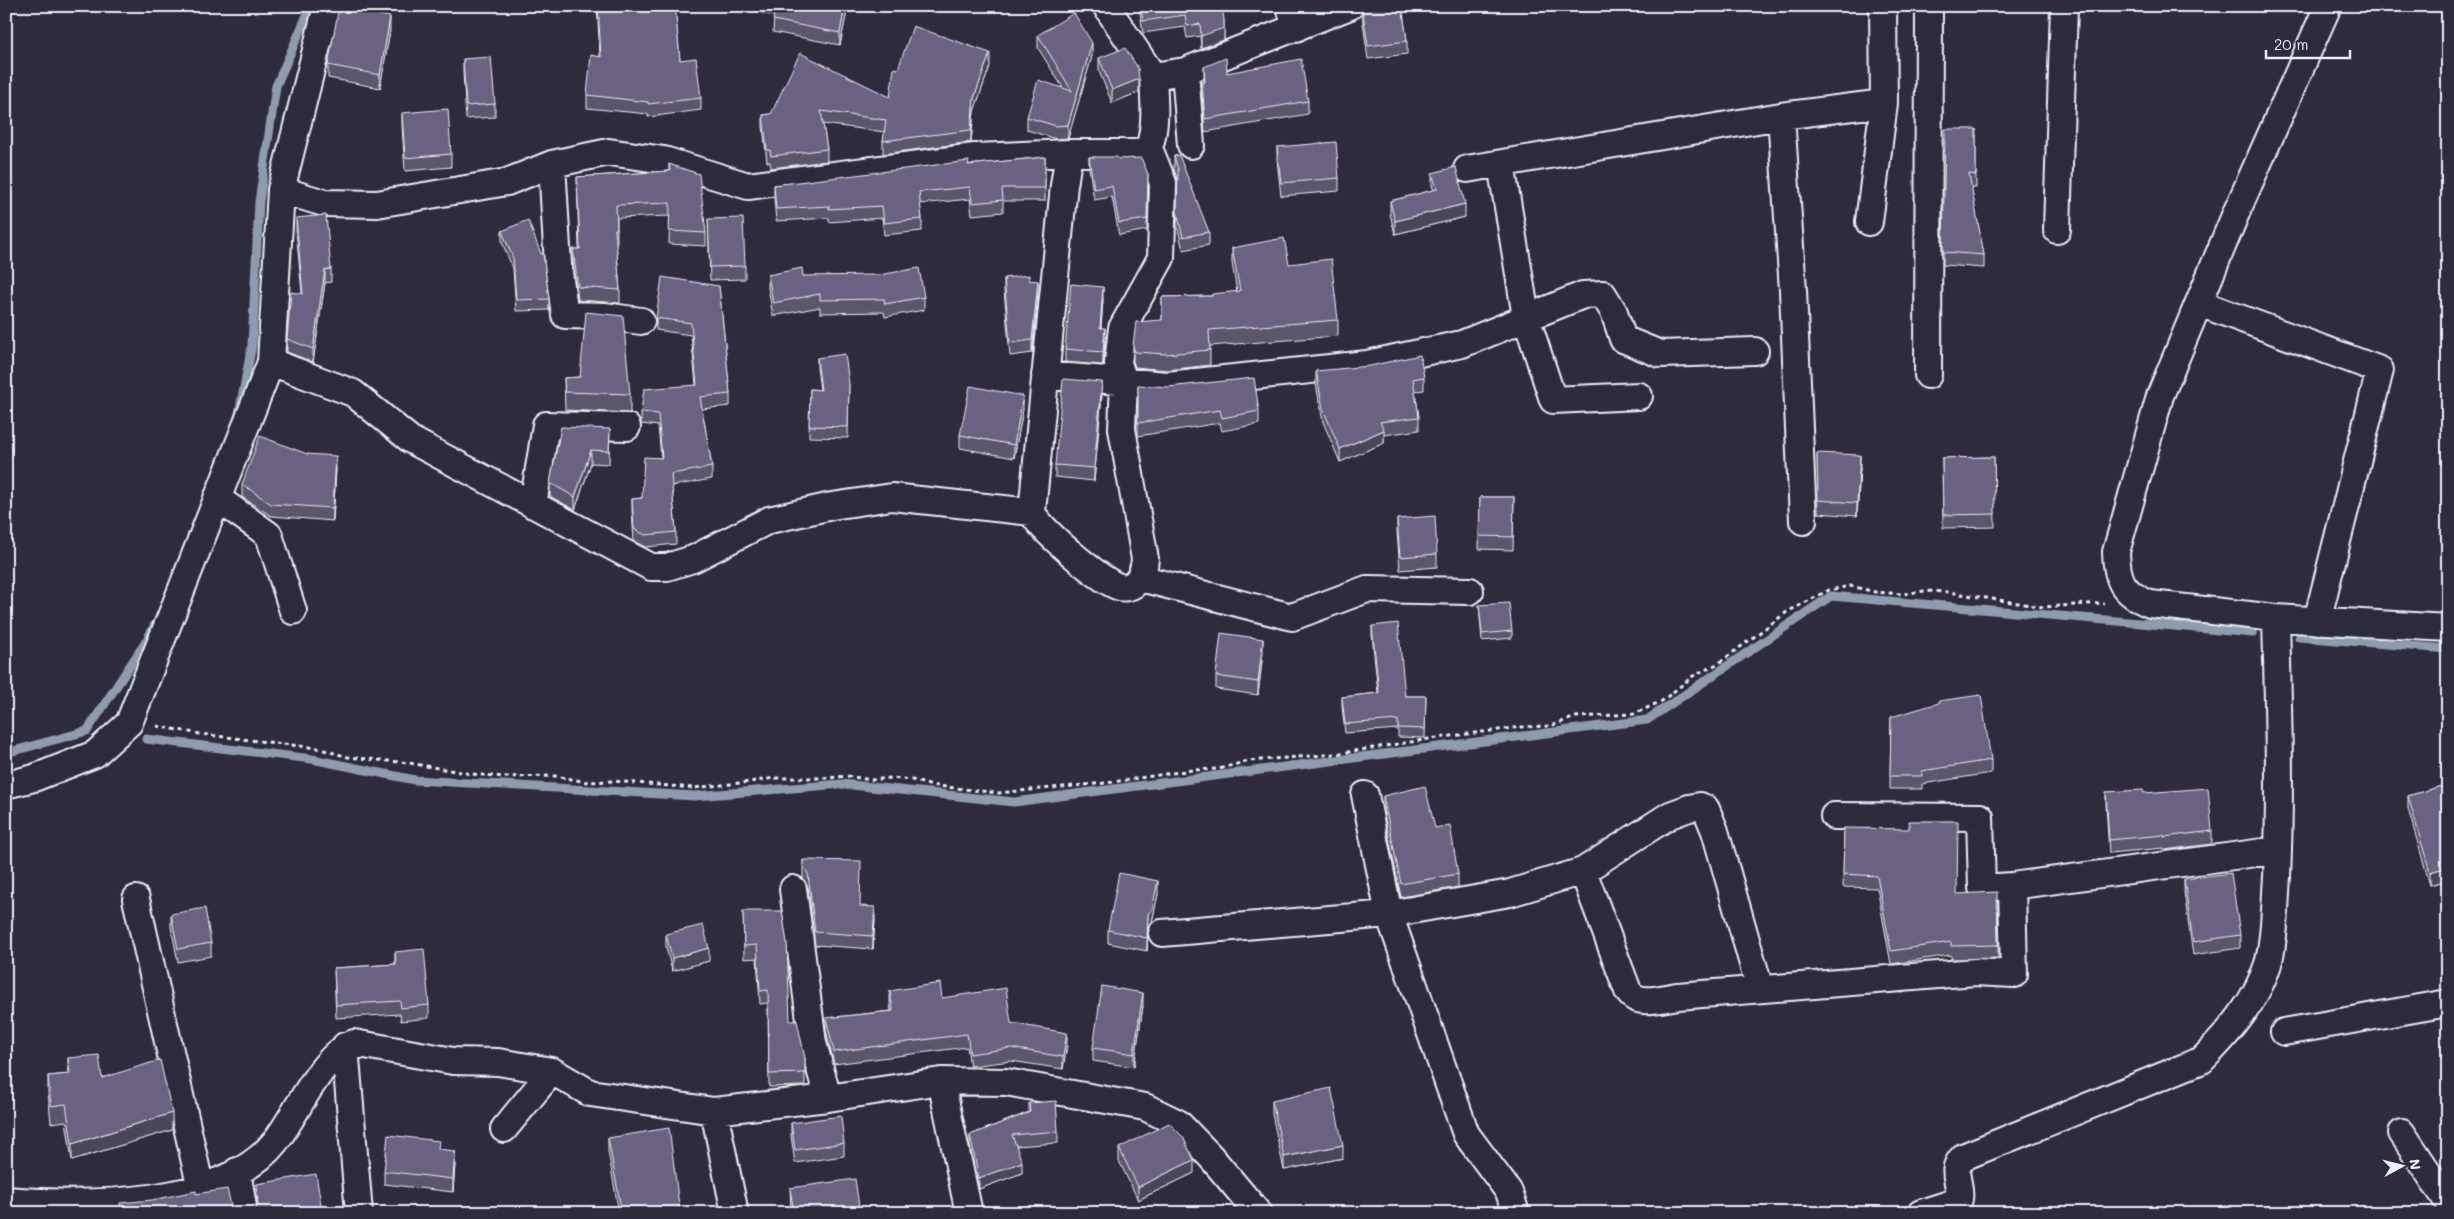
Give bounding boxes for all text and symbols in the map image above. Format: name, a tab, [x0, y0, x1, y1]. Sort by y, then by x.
scale bar	[2266, 28, 2350, 60]
text: 20 m	[2274, 34, 2308, 54]
north arrow	[2376, 1142, 2426, 1192]
text: N	[2405, 1158, 2425, 1171]

